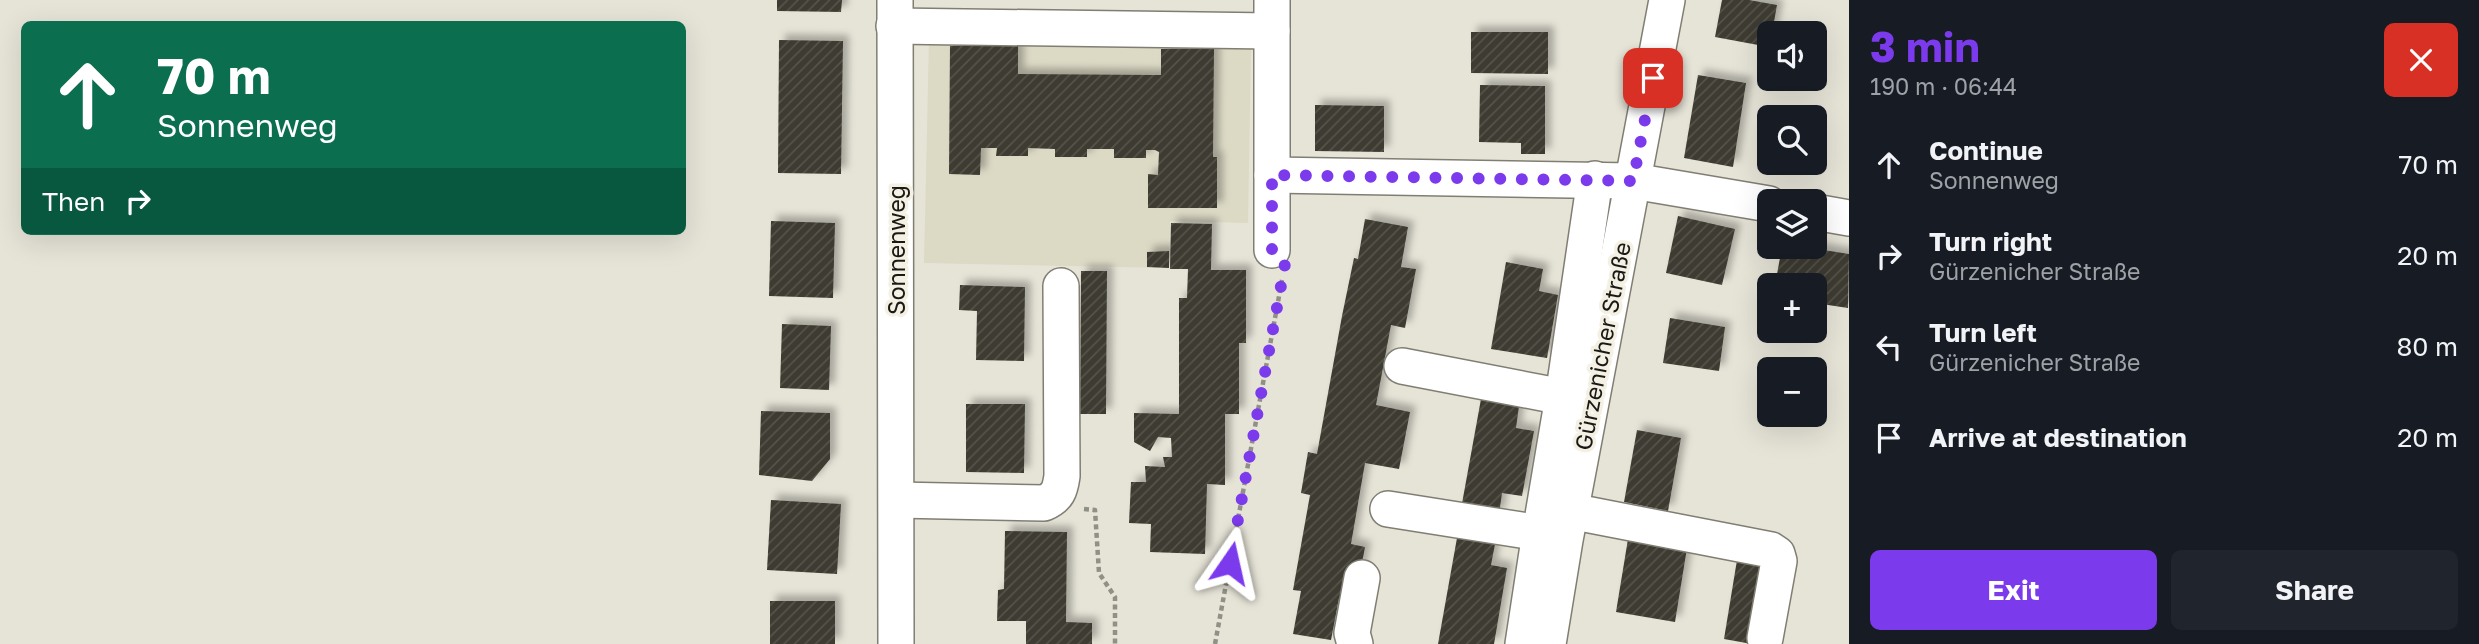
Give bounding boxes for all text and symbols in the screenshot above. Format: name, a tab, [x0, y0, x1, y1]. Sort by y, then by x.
map controls	[1757, 21, 1827, 427]
button: sound	[1757, 21, 1827, 91]
text: 3 min	[1870, 21, 1980, 71]
button: close	[2384, 23, 2458, 97]
text: 70 m	[157, 46, 271, 105]
pin	[1623, 48, 1683, 108]
icon: ahead	[42, 49, 133, 140]
icon: arrive	[1634, 59, 1672, 97]
text: 190 m · 06:44	[1870, 72, 2017, 100]
button: search	[1757, 105, 1827, 175]
text: Sonnenweg	[157, 106, 338, 144]
text: Continue	[1929, 135, 2043, 166]
icon: ahead	[1870, 146, 1908, 184]
text: 70 m	[2399, 149, 2458, 180]
text: Sonnenweg	[1929, 166, 2059, 194]
icon: right	[119, 182, 157, 220]
street label: Sonnenweg	[882, 185, 910, 315]
text: Then	[42, 186, 105, 217]
button: layers	[1757, 189, 1827, 259]
text: Turn right	[1929, 226, 2052, 257]
icon: right	[1870, 237, 1908, 275]
street label: Gürzenicher Straße	[1568, 240, 1636, 452]
text: 20 m	[2397, 240, 2458, 271]
text: Gürzenicher Straße	[1929, 257, 2140, 285]
button: +	[1757, 273, 1827, 343]
text: Turn left	[1929, 317, 2037, 348]
icon: left	[1870, 328, 1908, 366]
text: 80 m	[2397, 331, 2458, 362]
text: Gürzenicher Straße	[1929, 348, 2140, 376]
button: −	[1757, 357, 1827, 427]
icon: arrive	[1870, 419, 1908, 457]
text: Arrive at destination	[1929, 422, 2187, 453]
text: 20 m	[2397, 422, 2458, 453]
position arrow	[1193, 526, 1267, 600]
button: Exit	[1870, 550, 2157, 630]
button: Share	[2171, 550, 2458, 630]

